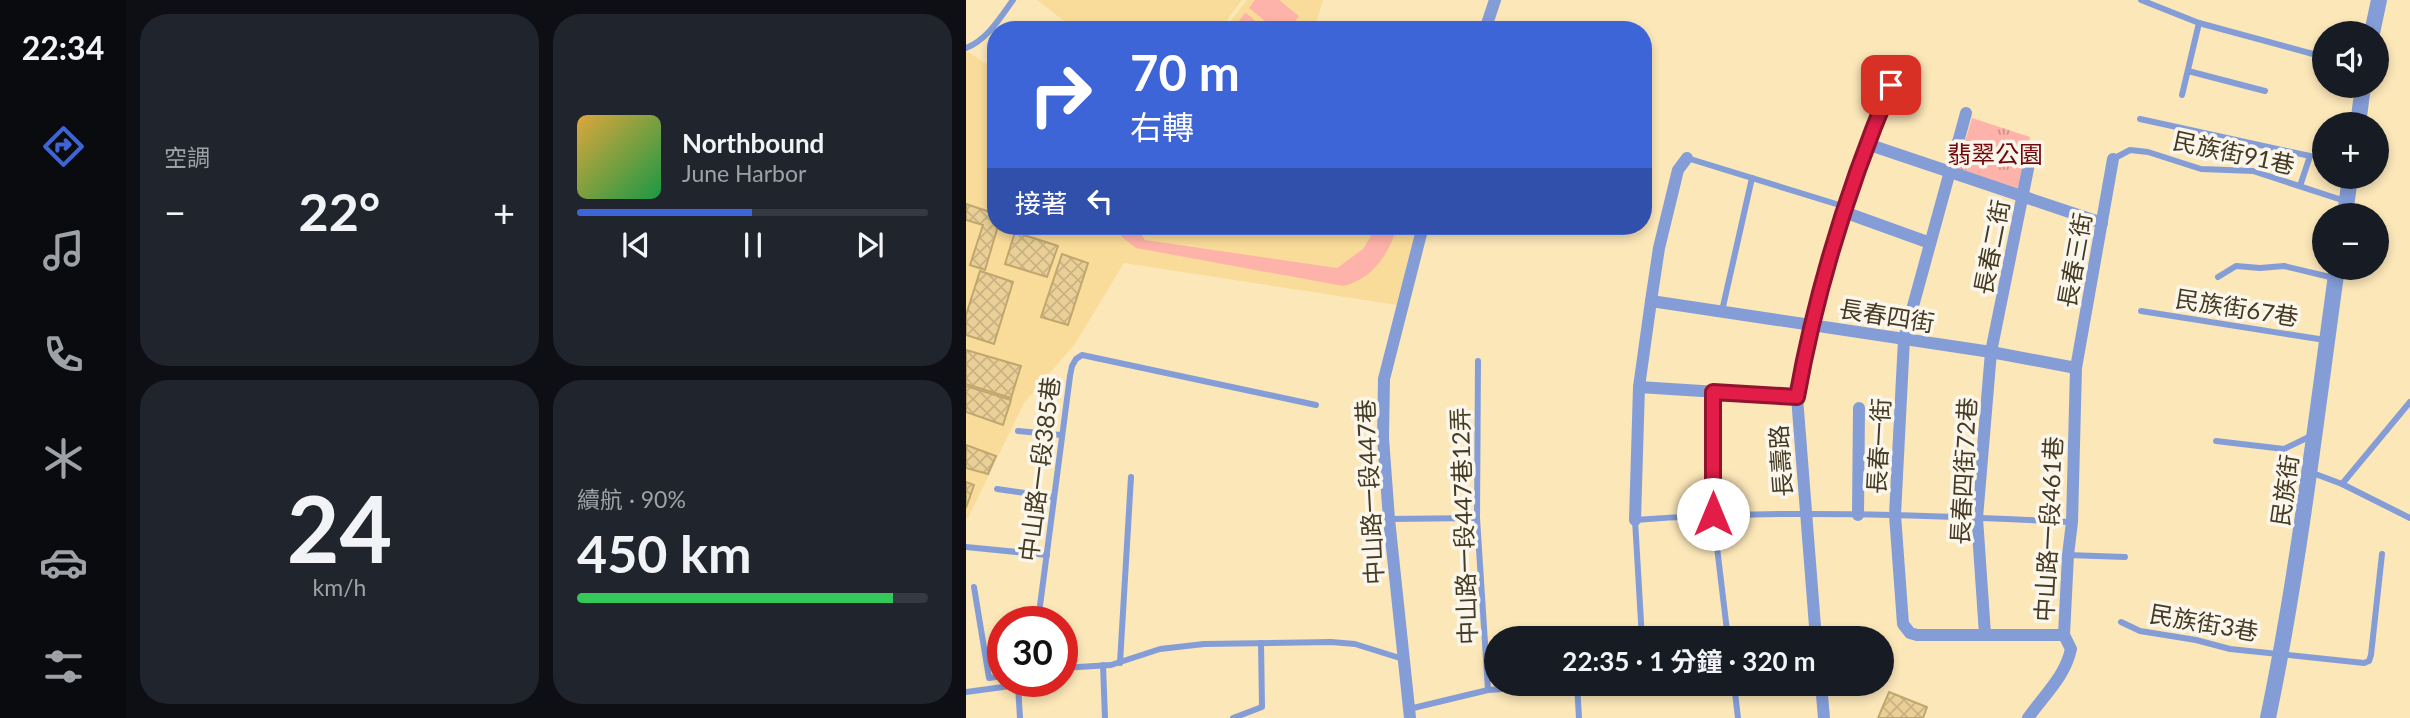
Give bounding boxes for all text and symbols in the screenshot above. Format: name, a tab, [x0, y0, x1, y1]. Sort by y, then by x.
map controls	[2312, 21, 2389, 280]
button: sound	[2312, 21, 2389, 98]
text: 22:34	[22, 28, 104, 67]
text: 70 m	[1130, 43, 1240, 101]
icon: right	[1015, 49, 1106, 140]
pin	[1861, 55, 1921, 115]
icon: arrive	[1872, 66, 1910, 104]
text: 右轉	[1130, 107, 1194, 146]
button: +	[2312, 112, 2389, 189]
icon: directions	[39, 122, 88, 171]
street label: 民族街91巷	[2170, 125, 2298, 179]
text: Northbound	[682, 127, 824, 159]
park label: 翡翠公園	[1947, 139, 2043, 168]
text: 空調	[164, 143, 210, 171]
text: June Harbor	[682, 159, 806, 187]
text: 22°	[299, 180, 380, 242]
icon: left	[1081, 182, 1119, 220]
text: 接著	[1015, 187, 1067, 219]
text: −	[164, 189, 186, 235]
text: +	[493, 189, 515, 235]
street label: 長春二街	[1968, 197, 2014, 297]
button: −	[2312, 203, 2389, 280]
street label: 長春三街	[2051, 210, 2097, 310]
icon: music	[39, 226, 88, 275]
icon: previous	[617, 226, 655, 264]
icon: pause	[734, 226, 772, 264]
icon: next	[851, 226, 889, 264]
street label: 民族街67巷	[2174, 283, 2300, 331]
street label: 長春四街	[1837, 293, 1937, 337]
icon: phone	[39, 330, 88, 379]
street label: 中山路一段385巷	[1013, 375, 1065, 563]
street label: 長春四街72巷	[1945, 396, 1981, 546]
street label: 長春一街	[1861, 397, 1895, 495]
street label: 中山路一段447巷	[1350, 398, 1388, 586]
street label: 中山路一段447巷12弄	[1444, 407, 1482, 645]
street label: 長壽路	[1763, 424, 1797, 498]
icon: climate	[39, 434, 88, 483]
street label: 中山路一段461巷	[2029, 435, 2067, 623]
street label: 民族街	[2265, 452, 2303, 528]
text: 24	[287, 473, 392, 582]
position arrow	[1676, 477, 1750, 551]
text: 續航 · 90%	[577, 485, 686, 513]
text: 450 km	[577, 522, 751, 584]
icon: car	[39, 538, 88, 587]
text: km/h	[313, 573, 366, 601]
street label: 民族街3巷	[2147, 598, 2261, 646]
speed limit sign: 30	[987, 606, 1078, 697]
icon: filters	[39, 642, 88, 691]
text: 22:35 · 1 分鐘 · 320 m	[1562, 645, 1816, 677]

